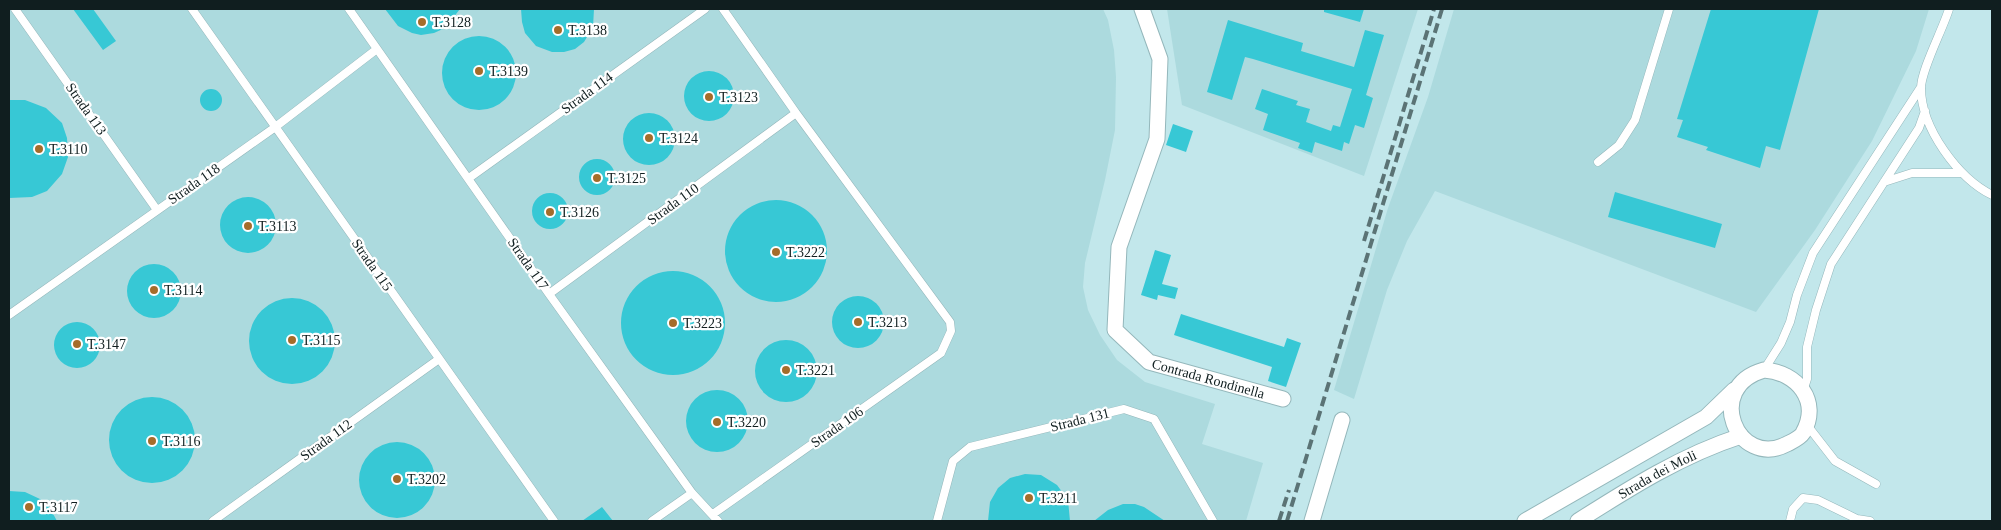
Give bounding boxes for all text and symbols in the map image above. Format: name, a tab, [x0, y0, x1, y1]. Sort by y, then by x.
place label: T.3128	[432, 15, 471, 30]
marker: T.3128	[416, 16, 428, 28]
place label: T.3138	[568, 23, 607, 38]
marker: T.3138	[552, 24, 564, 36]
place label: T.3139	[489, 64, 528, 79]
marker: T.3139	[473, 65, 485, 77]
street label: Strada 114	[558, 69, 616, 117]
street label: Strada 113	[63, 80, 109, 138]
place label: T.3123	[719, 90, 758, 105]
marker: T.3123	[703, 91, 715, 103]
place label: T.3124	[659, 131, 698, 146]
marker: T.3124	[643, 132, 655, 144]
place label: T.3110	[49, 142, 88, 157]
marker: T.3110	[33, 143, 45, 155]
street label: Strada 118	[165, 161, 223, 207]
place label: T.3125	[607, 171, 646, 186]
marker: T.3125	[591, 172, 603, 184]
street label: Strada 110	[644, 180, 702, 228]
place label: T.3126	[560, 205, 599, 220]
marker: T.3126	[544, 206, 556, 218]
place label: T.3113	[258, 219, 297, 234]
marker: T.3113	[242, 220, 254, 232]
street label: Strada 117	[505, 235, 551, 293]
street label: Strada 115	[349, 236, 395, 294]
place label: T.3222	[786, 245, 825, 260]
marker: T.3222	[770, 246, 782, 258]
place label: T.3114	[164, 283, 203, 298]
marker: T.3114	[148, 284, 160, 296]
place label: T.3213	[868, 315, 907, 330]
place label: T.3223	[683, 316, 722, 331]
marker: T.3213	[852, 316, 864, 328]
marker: T.3223	[667, 317, 679, 329]
place label: T.3115	[302, 333, 341, 348]
marker: T.3115	[286, 334, 298, 346]
place label: T.3147	[87, 337, 126, 352]
marker: T.3147	[71, 338, 83, 350]
street label: Contrada Rondinella	[1150, 356, 1267, 401]
place label: T.3221	[796, 363, 835, 378]
marker: T.3221	[780, 364, 792, 376]
street label: Strada 106	[808, 404, 866, 450]
street label: Strada 131	[1049, 405, 1111, 435]
place label: T.3220	[727, 415, 766, 430]
street label: Strada 112	[297, 416, 355, 464]
marker: T.3220	[711, 416, 723, 428]
place label: T.3116	[162, 434, 201, 449]
marker: T.3116	[146, 435, 158, 447]
street label: Strada dei Moli	[1615, 447, 1699, 502]
place label: T.3202	[407, 472, 446, 487]
marker: T.3202	[391, 473, 403, 485]
place label: T.3211	[1039, 491, 1078, 506]
marker: T.3211	[1023, 492, 1035, 504]
place label: T.3117	[39, 500, 78, 515]
marker: T.3117	[23, 501, 35, 513]

